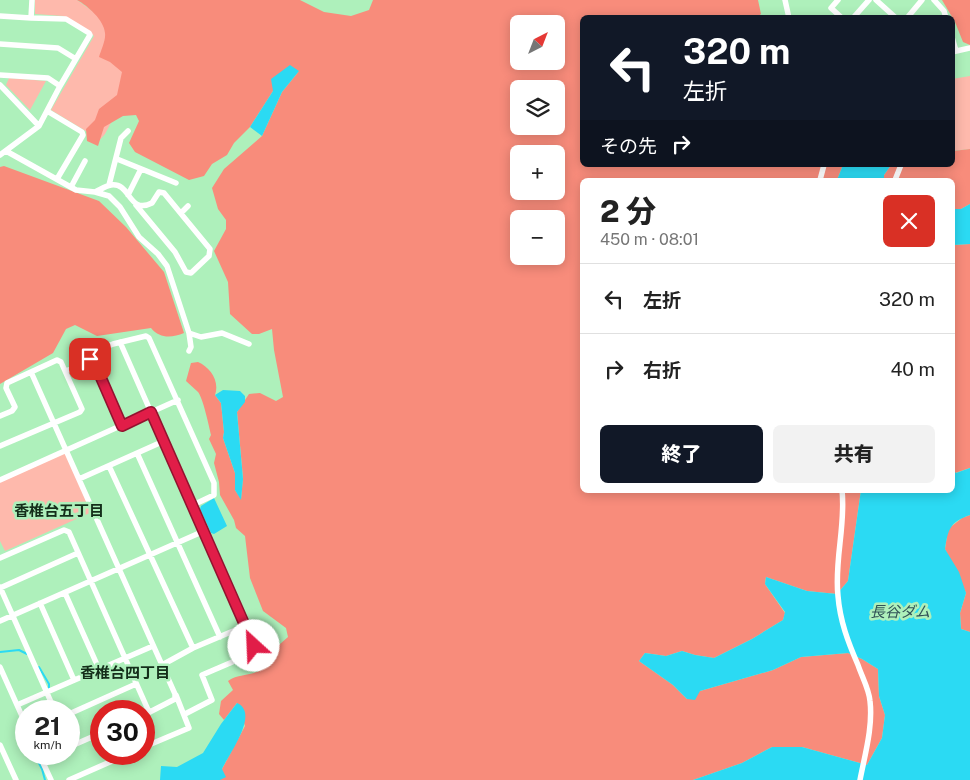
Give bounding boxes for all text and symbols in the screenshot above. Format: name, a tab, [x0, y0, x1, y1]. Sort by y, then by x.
north arrow	[510, 15, 565, 70]
map controls	[510, 15, 565, 265]
text: 320 m	[683, 31, 790, 72]
icon: left	[600, 35, 665, 100]
text: 左折	[683, 78, 727, 104]
button: layers	[510, 80, 565, 135]
icon: right	[667, 130, 695, 158]
text: その先	[600, 135, 657, 157]
button: +	[510, 145, 565, 200]
text: 2 分	[600, 193, 656, 229]
button: close	[883, 195, 935, 247]
button: −	[510, 210, 565, 265]
text: 450 m · 08:01	[600, 230, 699, 249]
icon: left	[600, 285, 628, 313]
text: 320 m	[879, 288, 935, 310]
text: 左折	[643, 289, 681, 311]
pin	[69, 338, 111, 380]
icon: arrive	[76, 345, 104, 373]
icon: right	[600, 355, 628, 383]
text: 40 m	[890, 358, 935, 380]
text: 右折	[643, 359, 681, 381]
button: 終了	[600, 425, 763, 483]
button: 共有	[773, 425, 935, 483]
district label: 香椎台五丁目	[14, 502, 104, 519]
water label: 長谷ダム	[870, 603, 930, 620]
position arrow	[227, 619, 279, 671]
district label: 香椎台四丁目	[80, 664, 170, 681]
speed limit sign: 30	[90, 700, 155, 765]
text: 21	[34, 711, 61, 741]
text: km/h	[33, 738, 62, 752]

